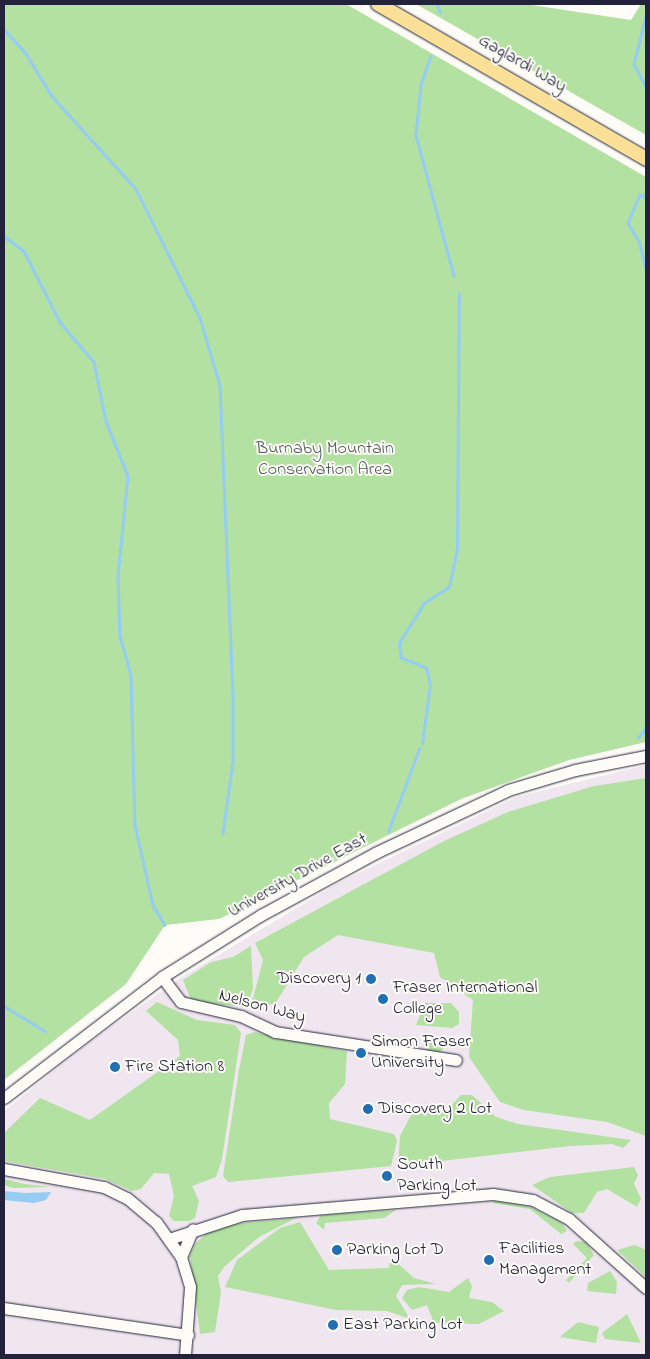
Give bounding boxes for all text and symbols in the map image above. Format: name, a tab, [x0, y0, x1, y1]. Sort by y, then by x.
street label: Gaglardi Way	[474, 30, 570, 98]
park label: Burnaby Mountain Conservation Area	[256, 439, 394, 482]
street label: University Drive East	[225, 829, 371, 923]
place label: Discovery 1	[277, 968, 361, 990]
marker: Discovery 1	[365, 973, 377, 985]
place label: Fraser International College	[393, 978, 537, 1021]
street label: Nelson Way	[216, 985, 308, 1029]
marker: Fraser International College	[377, 993, 389, 1005]
place label: Simon Fraser University	[371, 1032, 471, 1074]
marker: Simon Fraser University	[355, 1047, 367, 1059]
place label: Fire Station 8	[125, 1056, 224, 1078]
marker: Fire Station 8	[109, 1061, 121, 1073]
place label: Discovery 2 Lot	[378, 1098, 492, 1120]
marker: Discovery 2 Lot	[362, 1103, 374, 1115]
place label: South Parking Lot	[397, 1155, 476, 1198]
marker: South Parking Lot	[381, 1170, 393, 1182]
place label: Parking Lot D	[347, 1239, 444, 1261]
place label: Facilities Management	[499, 1239, 591, 1282]
marker: Parking Lot D	[331, 1244, 343, 1256]
marker: Facilities Management	[483, 1254, 495, 1266]
place label: East Parking Lot	[343, 1314, 463, 1336]
marker: East Parking Lot	[327, 1319, 339, 1331]

